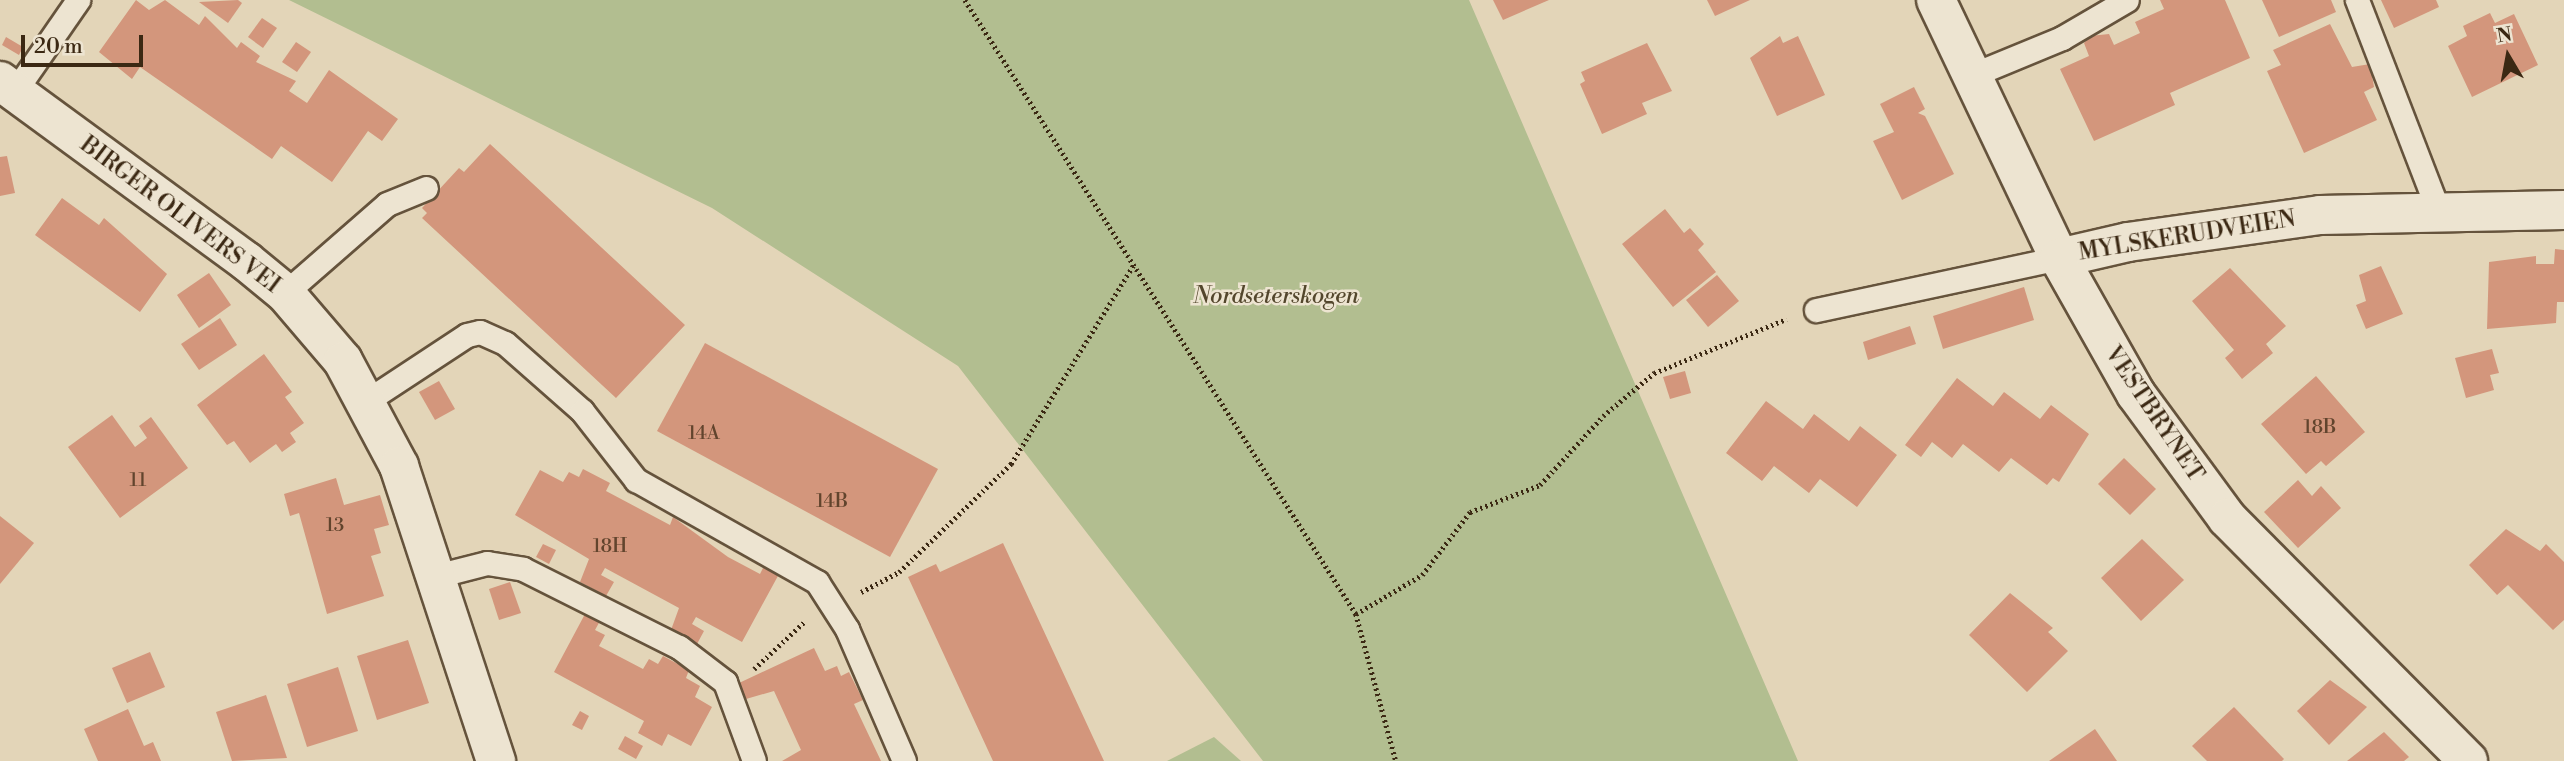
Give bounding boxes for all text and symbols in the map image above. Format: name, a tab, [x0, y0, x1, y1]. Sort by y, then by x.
scale bar	[24, 21, 147, 65]
north arrow	[2473, 21, 2543, 91]
text: N	[2495, 22, 2514, 48]
text: 20 m	[34, 34, 83, 60]
street label: BIRGER OLIVERS VEI	[75, 131, 285, 299]
street label: MYLSKERUDVEIEN	[2077, 205, 2297, 267]
park label: Nordseterskogen	[1193, 282, 1359, 310]
street label: VESTBRYNET	[2099, 341, 2209, 487]
house number: 18B	[2304, 417, 2336, 439]
house number: 14A	[688, 423, 720, 445]
house number: 11	[130, 470, 146, 492]
house number: 14B	[816, 491, 848, 513]
house number: 13	[326, 515, 344, 537]
house number: 18H	[593, 536, 627, 558]

